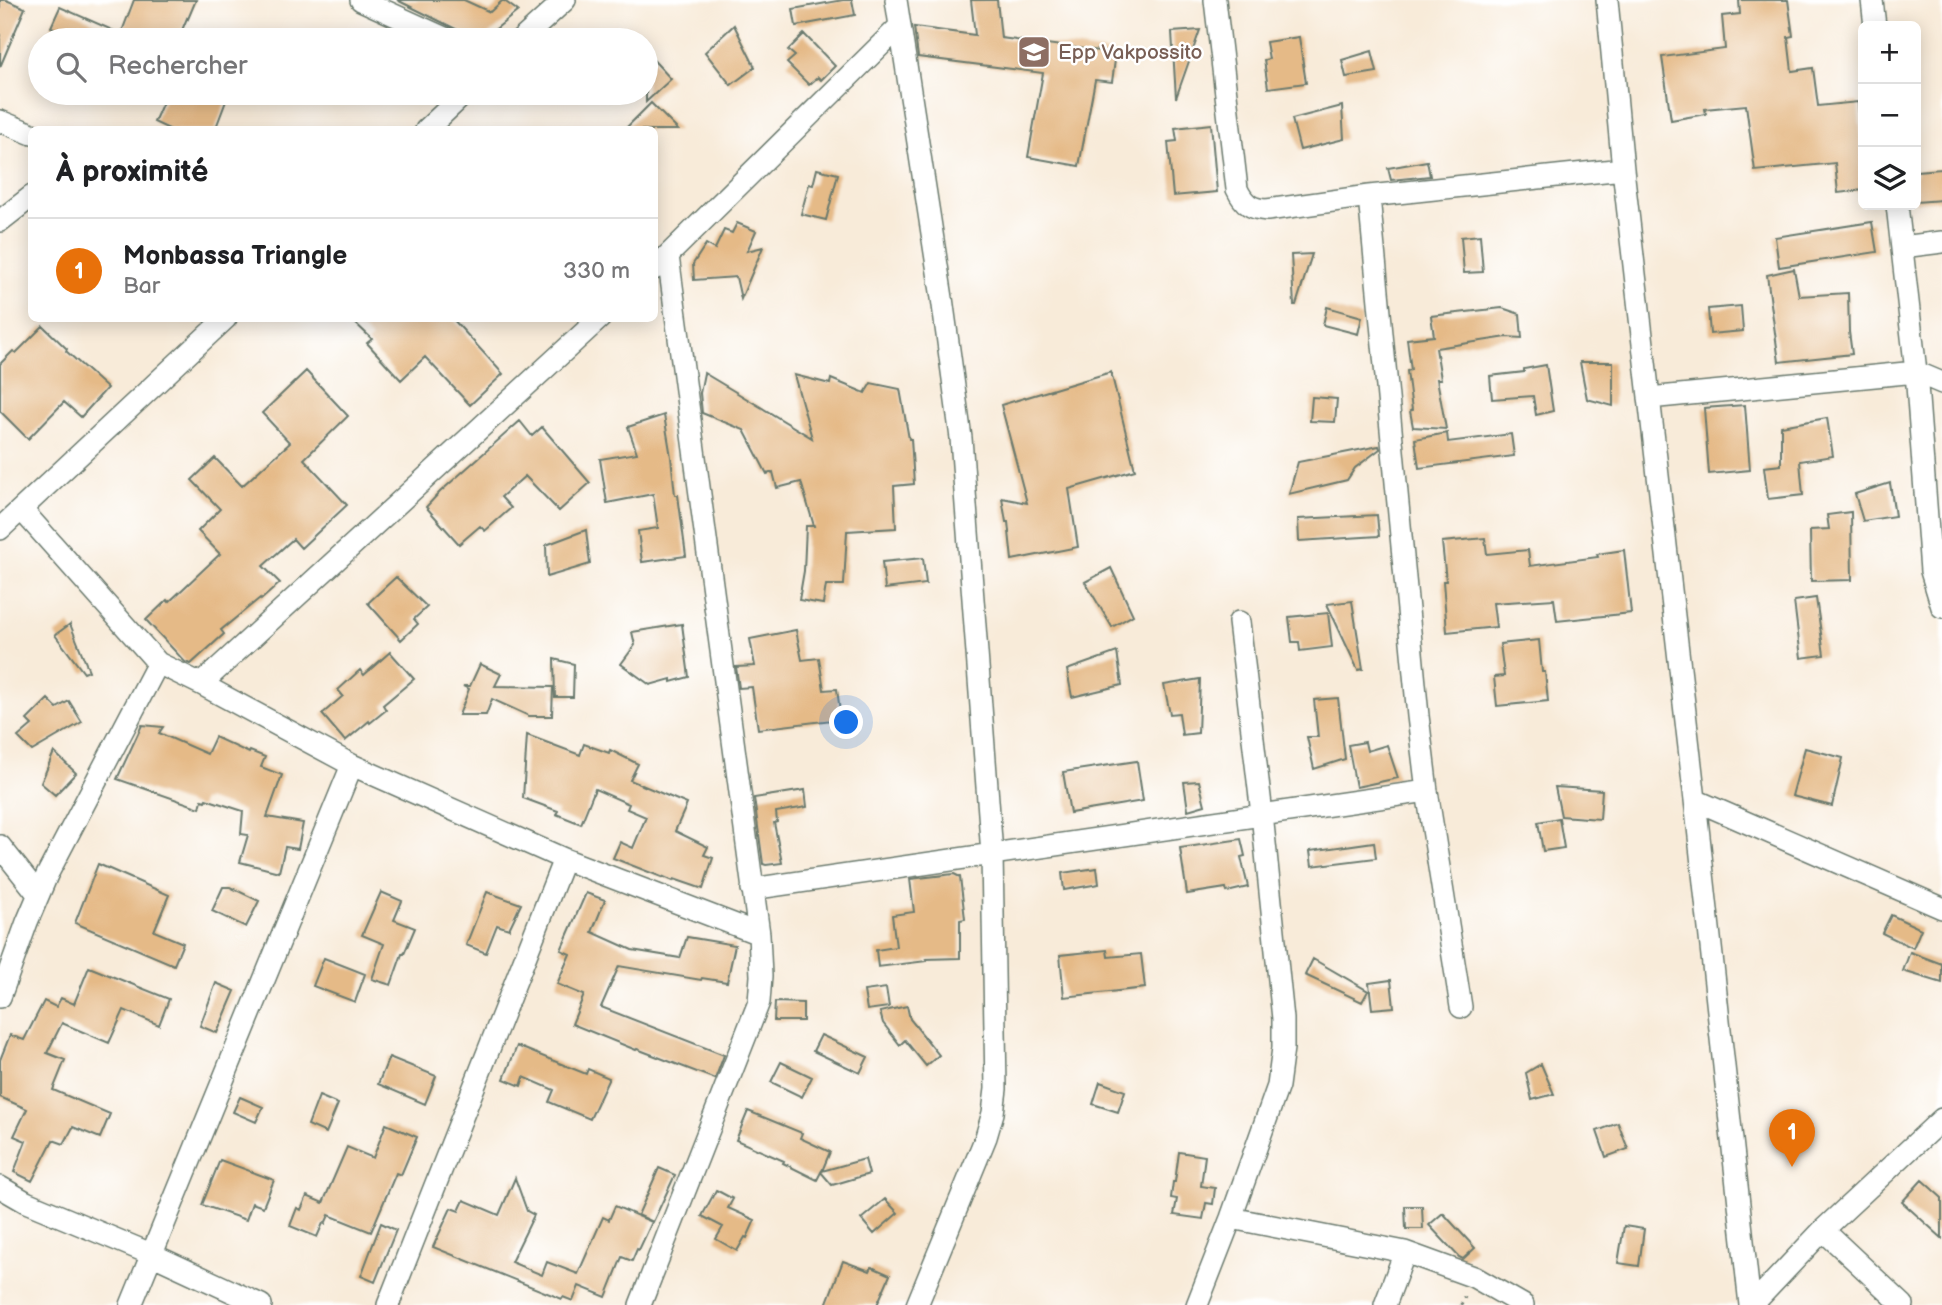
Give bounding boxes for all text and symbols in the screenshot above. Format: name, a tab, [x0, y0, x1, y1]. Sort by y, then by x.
map controls	[1858, 21, 1921, 210]
button: +	[1858, 21, 1921, 84]
search box	[28, 28, 658, 105]
school or university icon: Epp Vakpossito	[1015, 33, 1053, 71]
place label: Epp Vakpossito	[1058, 40, 1202, 65]
icon: search	[52, 48, 90, 86]
text: Rechercher	[108, 51, 247, 82]
button: −	[1858, 84, 1921, 147]
button: layers	[1858, 147, 1921, 210]
text: À proximité	[56, 154, 208, 190]
text: Monbassa Triangle	[123, 241, 347, 272]
text: 1	[74, 257, 84, 285]
text: 330 m	[563, 257, 630, 285]
text: Bar	[123, 272, 160, 300]
your location	[829, 705, 863, 739]
pin: 1	[1769, 1109, 1815, 1167]

